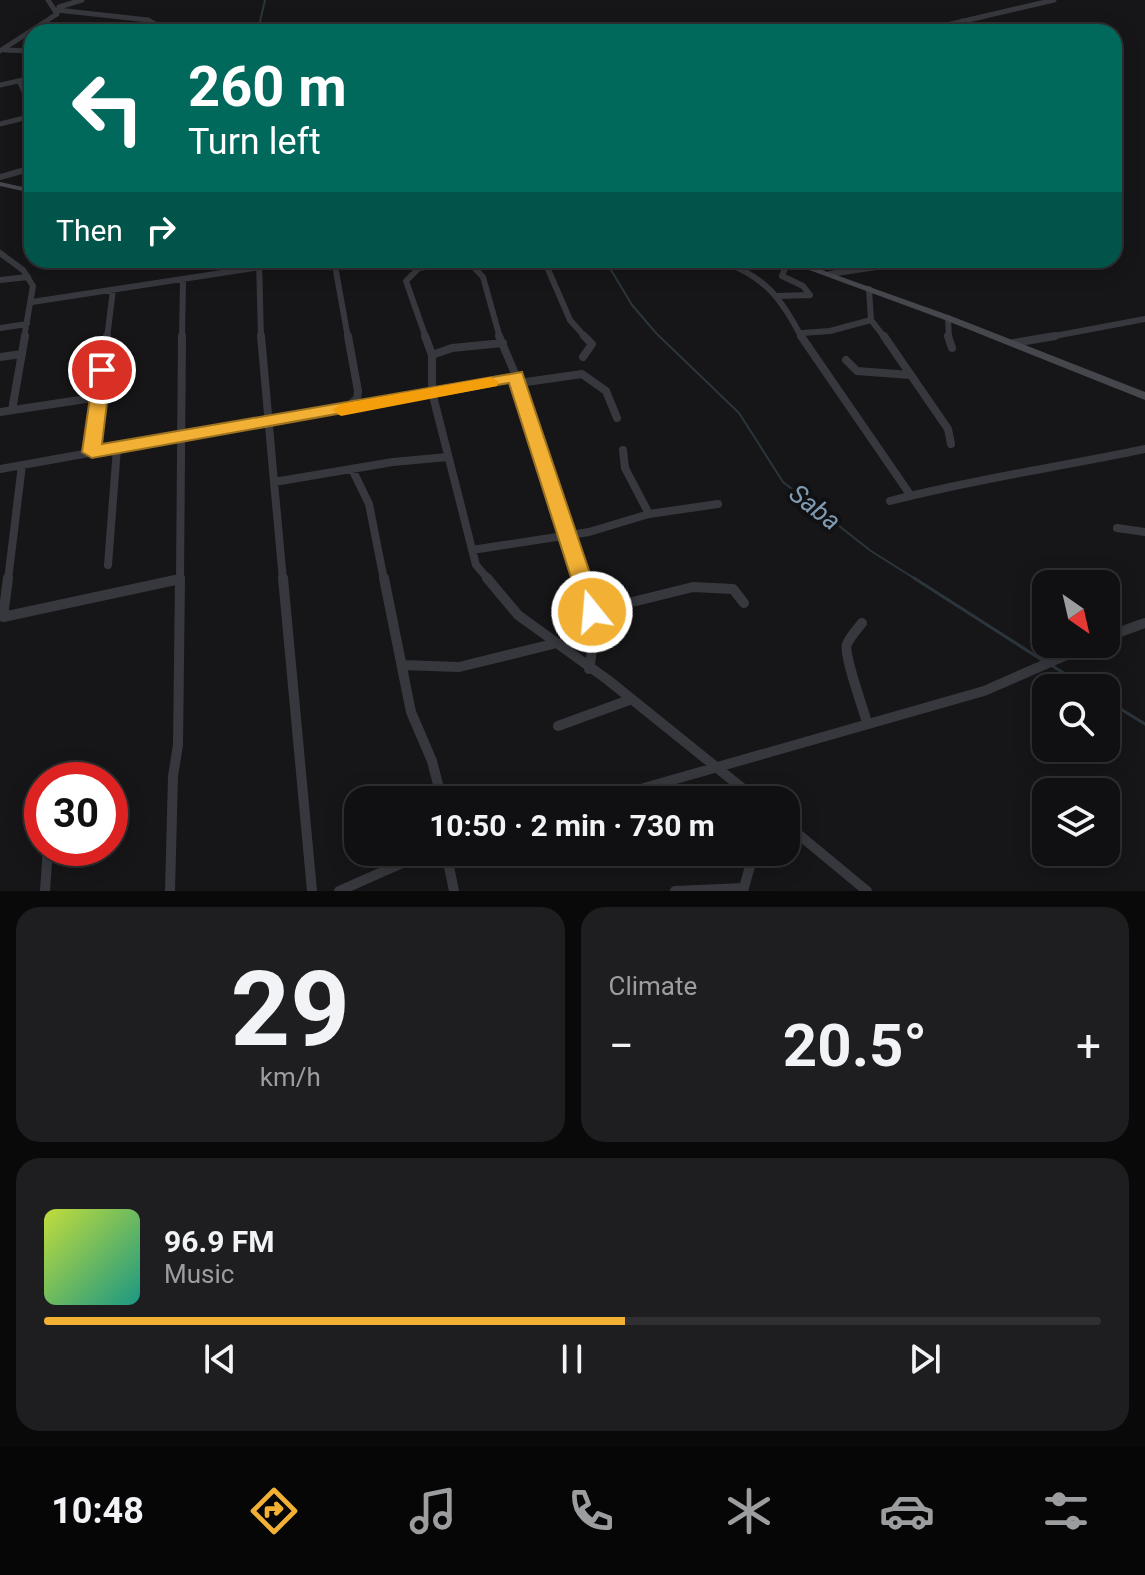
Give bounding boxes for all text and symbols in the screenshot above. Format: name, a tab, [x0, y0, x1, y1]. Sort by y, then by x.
text: 260 m	[188, 54, 347, 120]
icon: left	[56, 56, 160, 160]
text: Turn left	[188, 121, 321, 163]
icon: right	[139, 208, 183, 252]
text: Then	[56, 213, 123, 248]
pin	[68, 336, 136, 404]
icon: arrive	[80, 348, 124, 392]
water label: Saba	[783, 478, 847, 536]
position arrow	[550, 570, 634, 654]
north arrow	[1032, 570, 1120, 658]
map controls	[1032, 570, 1120, 866]
button: search	[1032, 674, 1120, 762]
speed limit sign: 30	[24, 762, 128, 866]
button: layers	[1032, 778, 1120, 866]
text: 10:50 · 2 min · 730 m	[429, 808, 715, 843]
text: 29	[231, 949, 350, 1070]
text: Climate	[609, 971, 697, 1001]
text: 20.5°	[783, 1010, 927, 1081]
text: −	[609, 1020, 634, 1072]
text: +	[1076, 1020, 1101, 1072]
text: km/h	[260, 1062, 321, 1092]
text: 96.9 FM	[164, 1224, 275, 1259]
text: Music	[164, 1259, 234, 1289]
icon: previous	[198, 1337, 242, 1381]
icon: pause	[550, 1337, 594, 1381]
icon: next	[903, 1337, 947, 1381]
icon: directions	[246, 1483, 302, 1539]
icon: music	[405, 1483, 461, 1539]
icon: phone	[563, 1483, 619, 1539]
icon: climate	[721, 1483, 777, 1539]
icon: car	[879, 1483, 935, 1539]
icon: filters	[1038, 1483, 1094, 1539]
text: 10:48	[51, 1490, 144, 1532]

